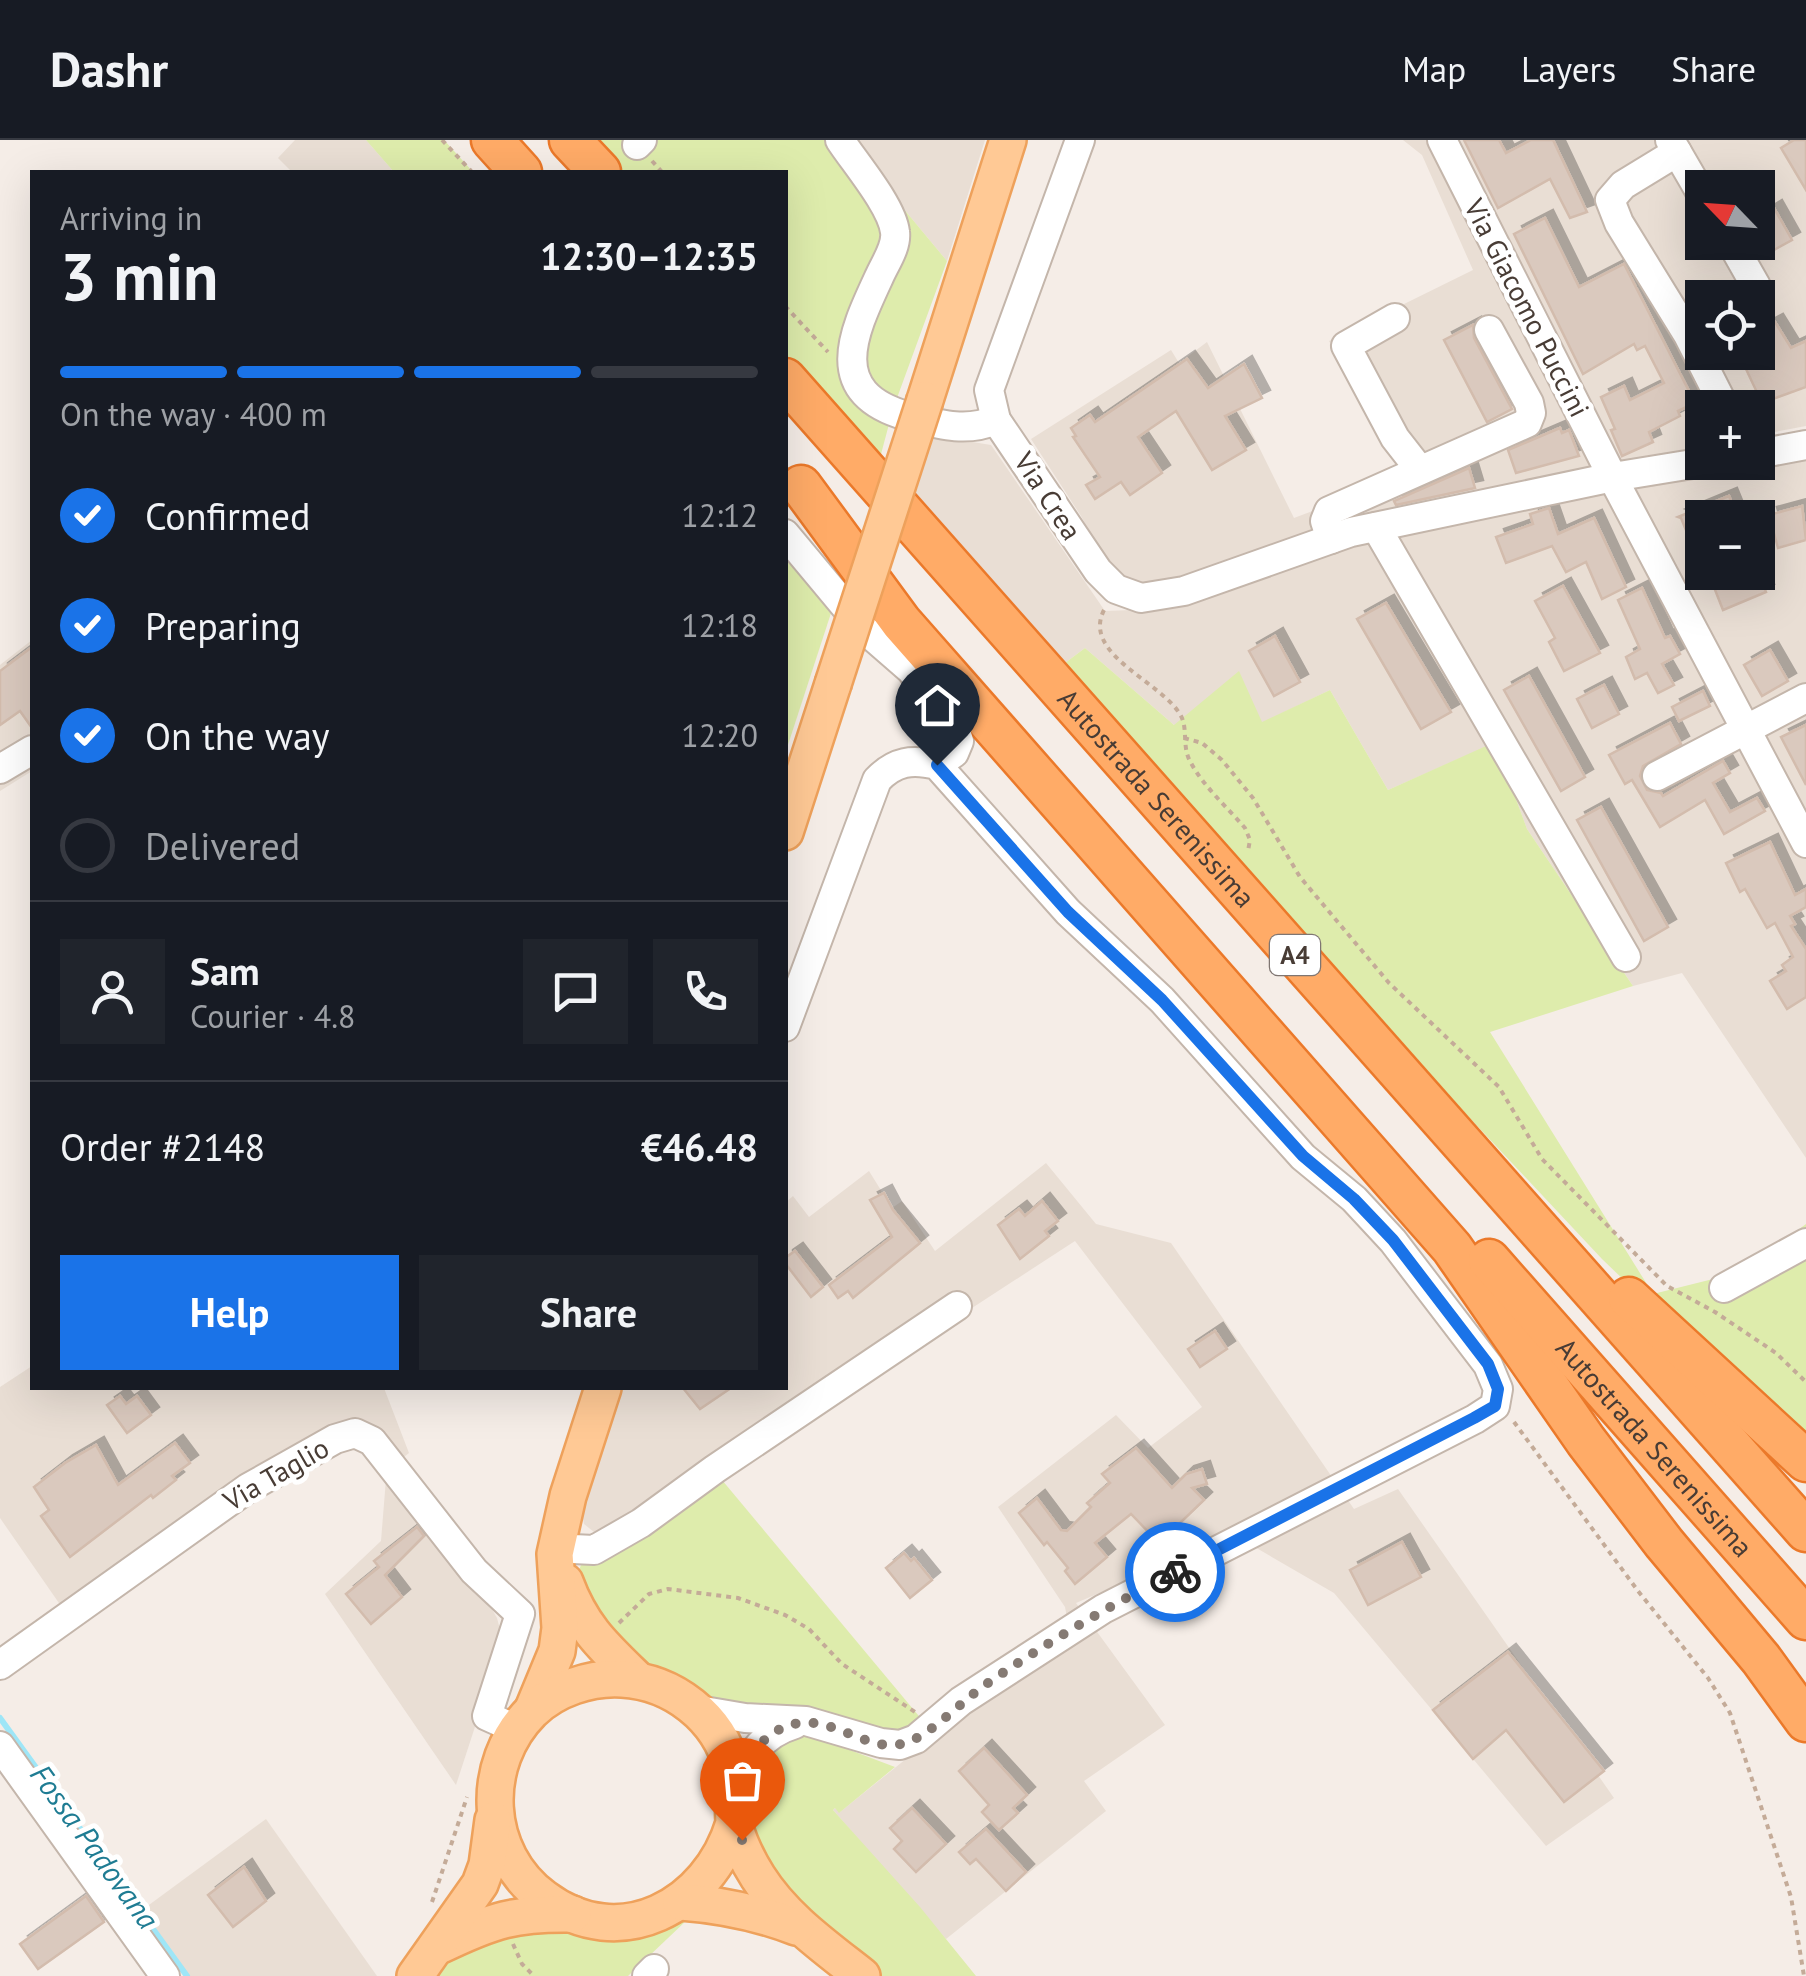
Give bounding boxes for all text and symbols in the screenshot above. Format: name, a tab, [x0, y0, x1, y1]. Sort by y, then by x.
text: Dashr	[50, 38, 168, 100]
text: Map	[1402, 46, 1466, 92]
text: Layers	[1521, 46, 1616, 92]
text: Share	[1671, 46, 1756, 92]
north arrow	[1685, 170, 1775, 260]
map controls	[1685, 170, 1775, 590]
street label: Via Giacomo Puccini	[1456, 191, 1598, 423]
text: Arriving in	[60, 197, 202, 239]
text: 12:30–12:35	[540, 231, 758, 280]
text: 3 min	[60, 234, 219, 318]
button: locate	[1685, 280, 1775, 370]
button: +	[1685, 390, 1775, 480]
text: On the way · 400 m	[60, 393, 327, 435]
street label: Via Crea	[1006, 444, 1091, 547]
icon: check	[60, 488, 115, 543]
text: Confirmed	[145, 491, 311, 540]
text: 12:12	[681, 494, 758, 536]
button: −	[1685, 500, 1775, 590]
icon: check	[60, 598, 115, 653]
text: Preparing	[145, 601, 301, 650]
text: 12:18	[681, 604, 758, 646]
pin	[895, 663, 980, 766]
icon: home	[910, 678, 965, 733]
street label: Autostrada Serenissima	[1050, 681, 1264, 915]
icon: check	[60, 708, 115, 763]
text: On the way	[145, 711, 330, 760]
text: 12:20	[681, 714, 758, 756]
text: Delivered	[145, 821, 300, 870]
road number: A4	[1270, 935, 1320, 975]
button: person	[60, 939, 165, 1044]
button: chat	[523, 939, 628, 1044]
button: phone	[653, 939, 758, 1044]
text: Sam	[190, 946, 260, 995]
text: Courier · 4.8	[190, 995, 356, 1037]
text: Order #2148	[60, 1122, 265, 1171]
text: €46.48	[641, 1122, 758, 1171]
button: Help	[60, 1255, 399, 1370]
button: Share	[419, 1255, 758, 1370]
street label: Autostrada Serenissima	[1548, 1330, 1761, 1564]
street label: Via Taglio	[215, 1429, 335, 1519]
courier	[1125, 1522, 1225, 1622]
icon: bike	[1148, 1545, 1203, 1600]
pin	[700, 1738, 785, 1841]
icon: bag	[715, 1753, 770, 1808]
water label: Fossa Padovana	[22, 1756, 168, 1936]

